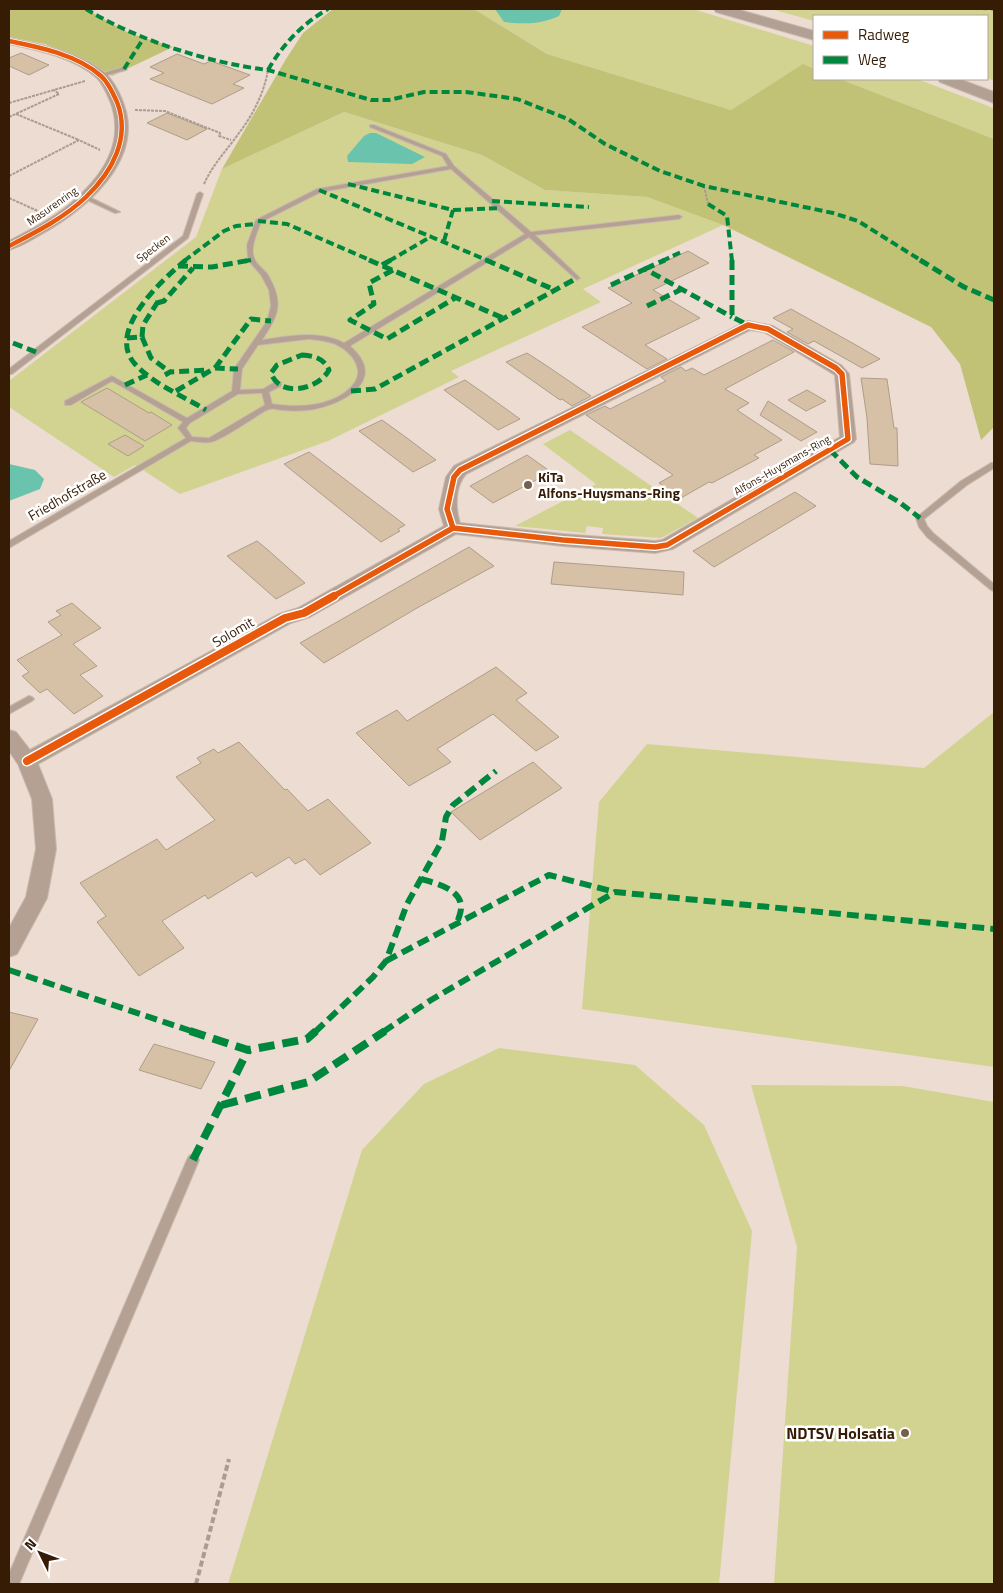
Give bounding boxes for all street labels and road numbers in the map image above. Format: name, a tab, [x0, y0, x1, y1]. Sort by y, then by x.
street label: Masurenring	[23, 182, 81, 229]
street label: Specken	[133, 230, 173, 266]
street label: Alfons-Huysmans-Ring	[731, 431, 833, 499]
street label: Friedhofstraße	[24, 464, 110, 526]
street label: Solomit	[208, 611, 258, 652]

